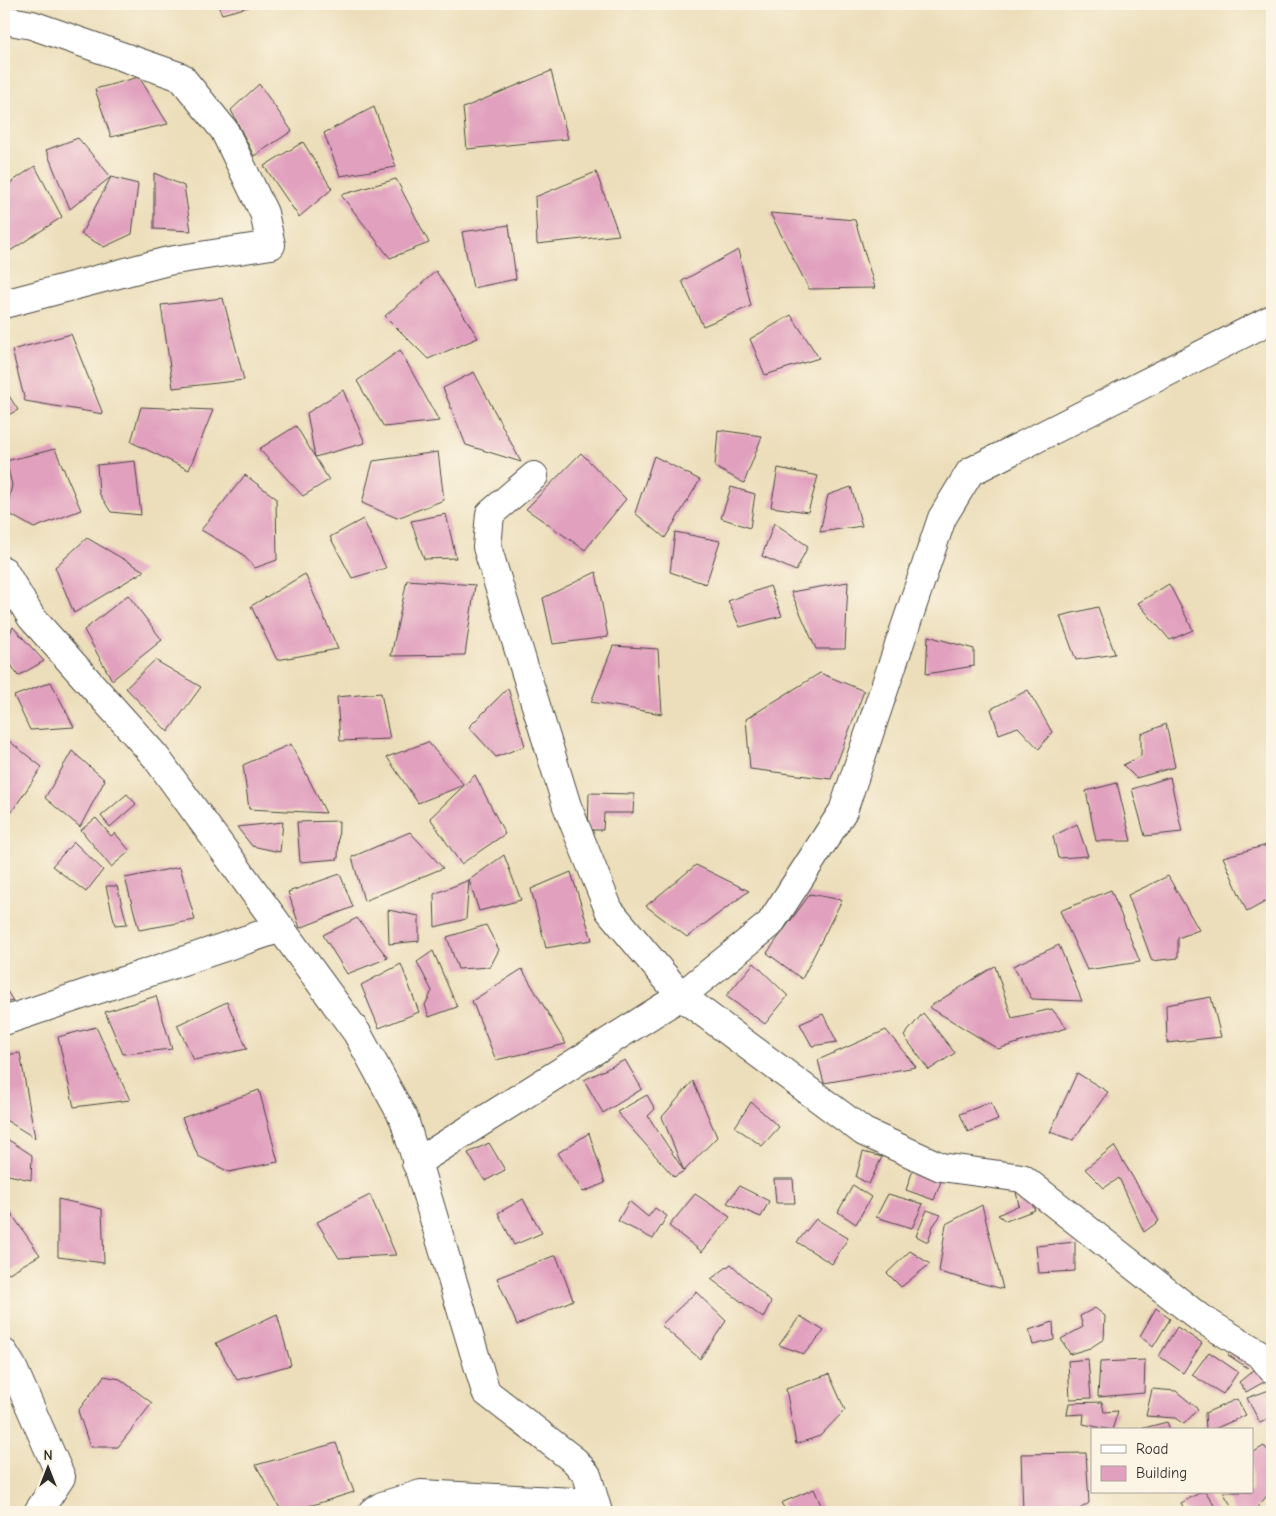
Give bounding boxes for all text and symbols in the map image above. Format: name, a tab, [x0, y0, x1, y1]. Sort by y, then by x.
legend	[1091, 1428, 1254, 1494]
text: Road	[1136, 1440, 1168, 1458]
north arrow	[22, 1444, 72, 1494]
text: N	[43, 1447, 53, 1464]
text: Building	[1136, 1464, 1187, 1482]

